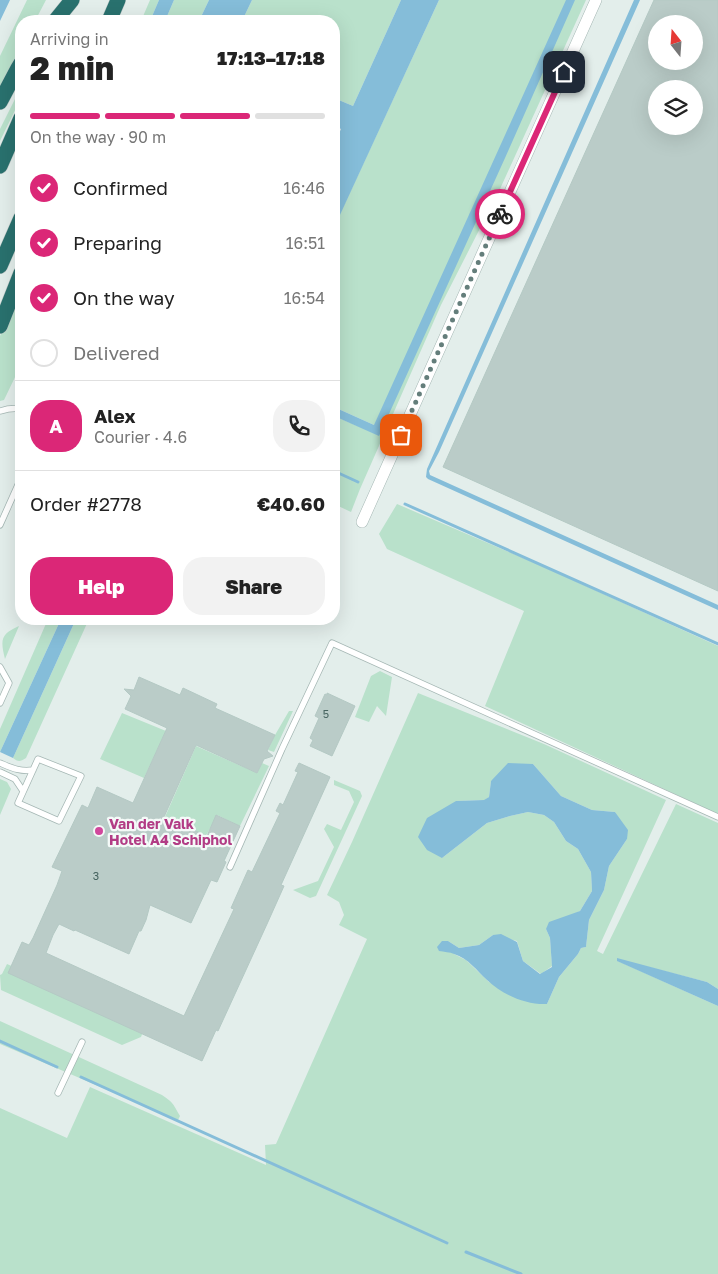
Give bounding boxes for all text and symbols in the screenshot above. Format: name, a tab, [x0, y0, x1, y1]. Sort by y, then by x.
north arrow	[648, 15, 702, 70]
map controls	[648, 15, 703, 135]
text: Arriving in	[30, 29, 109, 49]
text: 17:13–17:18	[217, 46, 325, 69]
text: 2 min	[30, 49, 114, 87]
pin	[543, 51, 585, 93]
icon: home	[550, 58, 578, 86]
button: layers	[648, 80, 703, 135]
text: On the way · 90 m	[30, 127, 166, 147]
icon: check	[30, 174, 58, 202]
text: Confirmed	[73, 176, 168, 199]
text: 16:46	[283, 178, 325, 198]
courier	[475, 189, 525, 239]
icon: bike	[486, 200, 514, 228]
icon: check	[30, 229, 58, 257]
text: Preparing	[73, 231, 162, 254]
text: 16:51	[286, 233, 325, 253]
icon: check	[30, 284, 58, 312]
text: On the way	[73, 286, 175, 309]
text: 16:54	[284, 288, 325, 308]
text: Delivered	[73, 341, 160, 364]
button: phone	[273, 400, 325, 452]
text: Alex	[94, 404, 135, 427]
text: A	[49, 414, 63, 437]
pin	[380, 414, 422, 456]
icon: bag	[387, 421, 415, 449]
text: Courier · 4.6	[94, 427, 187, 447]
text: Order #2778	[30, 492, 142, 515]
text: €40.60	[257, 492, 325, 515]
button: Help	[30, 557, 173, 615]
button: Share	[183, 557, 325, 615]
house number: 5	[323, 707, 329, 720]
place label: Van der Valk Hotel A4 Schiphol	[109, 815, 232, 848]
marker: Van der Valk Hotel A4 Schiphol	[93, 825, 105, 837]
house number: 3	[93, 869, 99, 882]

